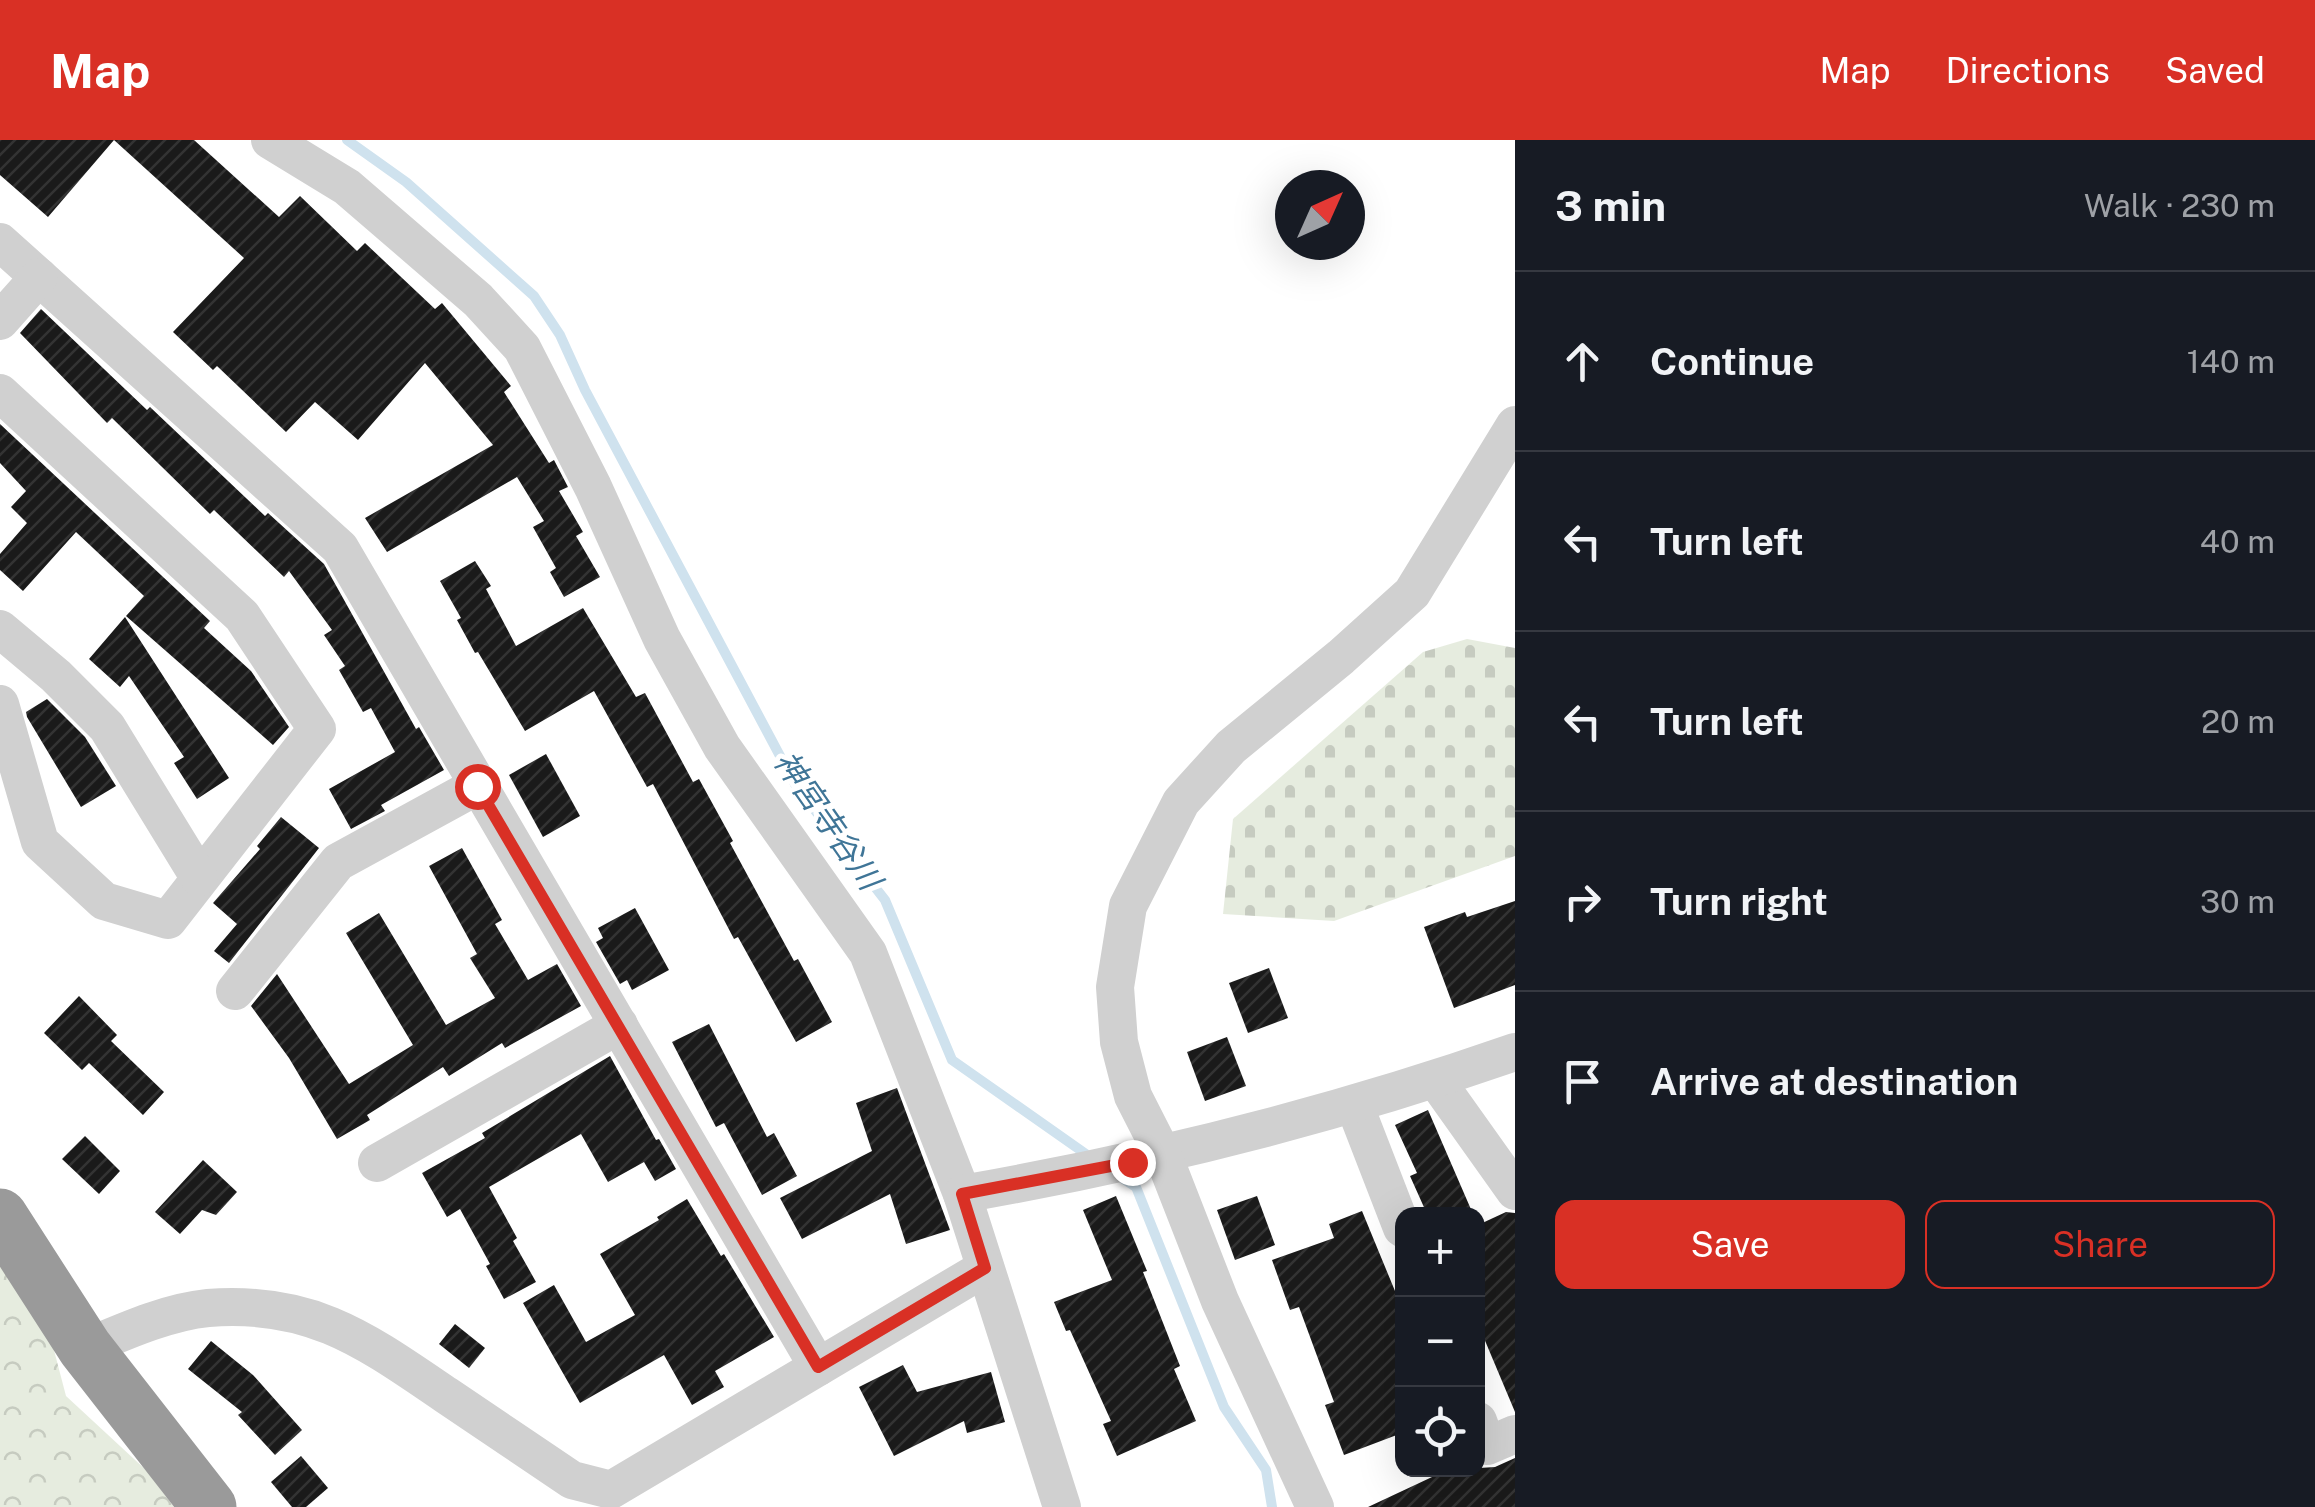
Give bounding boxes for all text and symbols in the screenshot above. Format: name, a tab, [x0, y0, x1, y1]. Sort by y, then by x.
text: Map	[50, 42, 150, 99]
text: Map	[1819, 50, 1890, 91]
text: Directions	[1945, 50, 2110, 91]
text: Saved	[2165, 50, 2265, 91]
north arrow	[1275, 170, 1365, 260]
text: 3 min	[1555, 181, 1666, 230]
text: Walk · 230 m	[2084, 187, 2275, 224]
icon: ahead	[1555, 334, 1610, 389]
text: Continue	[1650, 339, 1814, 384]
text: 140 m	[2187, 343, 2275, 380]
icon: left	[1555, 514, 1610, 569]
text: Turn left	[1650, 519, 1804, 564]
text: 40 m	[2200, 523, 2275, 560]
icon: left	[1555, 694, 1610, 749]
text: Turn left	[1650, 699, 1804, 744]
text: 20 m	[2201, 703, 2275, 740]
water label: 神宮寺谷川	[767, 744, 891, 899]
route start	[455, 764, 501, 810]
icon: right	[1555, 874, 1610, 929]
text: Turn right	[1650, 879, 1828, 924]
text: 30 m	[2200, 883, 2275, 920]
icon: arrive	[1555, 1054, 1610, 1109]
text: Arrive at destination	[1650, 1059, 2018, 1104]
route end	[1110, 1140, 1156, 1186]
button: Save	[1555, 1200, 1905, 1289]
button: Share	[1925, 1200, 2275, 1289]
map controls	[1395, 1207, 1485, 1477]
button: +	[1395, 1207, 1485, 1297]
button: −	[1395, 1297, 1485, 1387]
button: locate	[1395, 1387, 1485, 1477]

